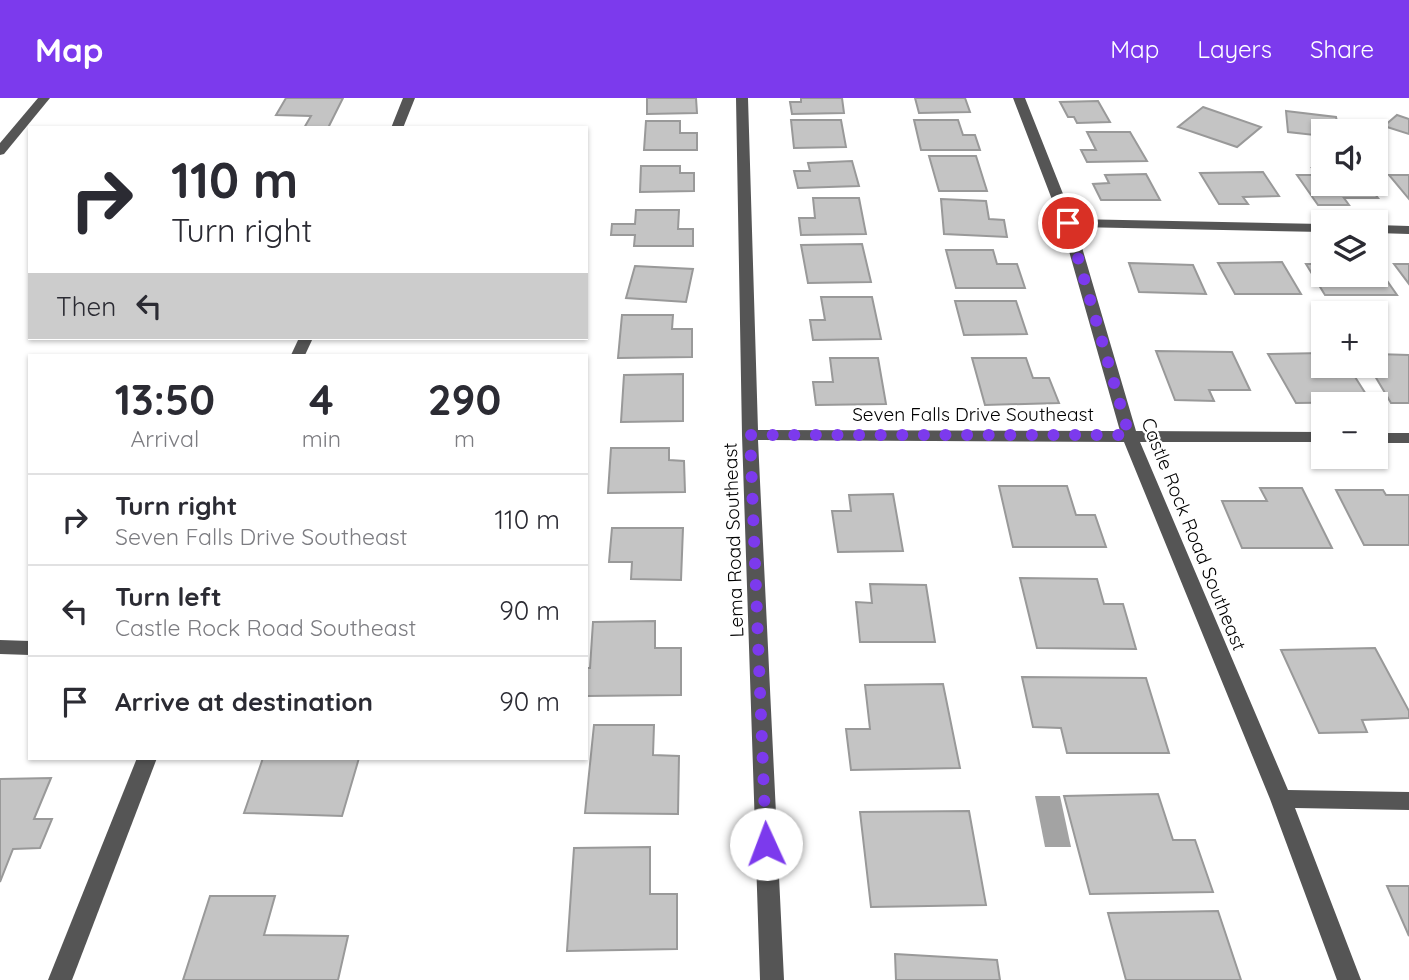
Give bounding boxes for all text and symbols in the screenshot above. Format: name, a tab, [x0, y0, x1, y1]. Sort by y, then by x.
text: Map	[35, 29, 103, 70]
text: Map	[1110, 34, 1159, 64]
text: Layers	[1197, 34, 1272, 64]
text: Share	[1310, 34, 1374, 64]
map controls	[1311, 119, 1388, 469]
button: sound	[1311, 119, 1388, 196]
text: 110 m	[171, 149, 298, 210]
icon: right	[56, 154, 147, 245]
pin	[1038, 193, 1098, 253]
icon: arrive	[1049, 204, 1087, 242]
text: Turn right	[171, 210, 312, 250]
button: layers	[1311, 210, 1388, 287]
icon: left	[130, 287, 168, 325]
text: Then	[56, 290, 116, 323]
button: +	[1311, 301, 1388, 378]
text: 13:50	[115, 373, 215, 426]
text: 4	[309, 373, 334, 426]
text: 290	[428, 373, 501, 426]
button: −	[1311, 392, 1388, 469]
street label: Seven Falls Drive Southeast	[852, 402, 1094, 426]
street label: Castle Rock Road Southeast	[1136, 414, 1252, 654]
text: Arrival	[130, 424, 199, 453]
text: min	[302, 424, 341, 453]
text: m	[454, 424, 475, 453]
street label: Lema Road Southeast	[718, 442, 748, 638]
text: Turn right	[115, 489, 237, 522]
icon: right	[56, 501, 94, 539]
text: 110 m	[494, 503, 560, 536]
text: Seven Falls Drive Southeast	[115, 522, 408, 551]
text: Turn left	[115, 580, 222, 613]
icon: left	[56, 592, 94, 630]
text: 90 m	[499, 594, 560, 627]
text: Castle Rock Road Southeast	[115, 613, 416, 642]
icon: arrive	[56, 683, 94, 721]
text: Arrive at destination	[115, 685, 373, 718]
text: 90 m	[499, 685, 560, 718]
position arrow	[729, 807, 803, 881]

